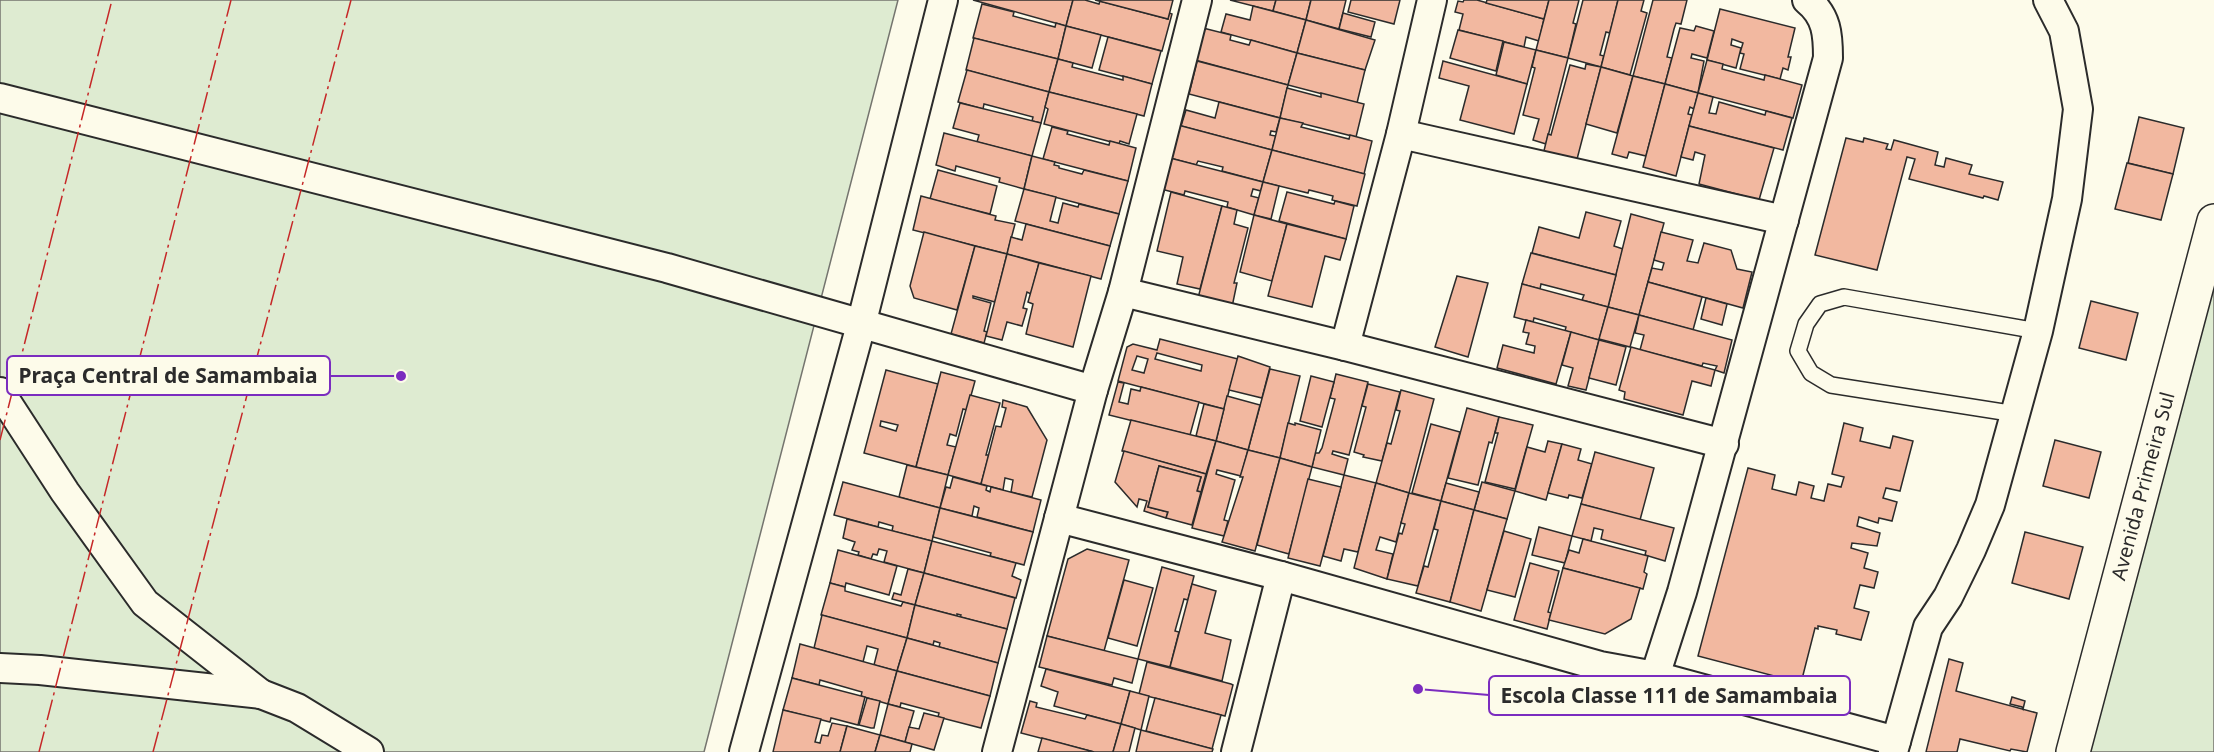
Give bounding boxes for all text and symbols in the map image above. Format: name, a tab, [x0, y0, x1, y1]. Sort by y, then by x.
callout: Praça Central de Samambaia	[7, 356, 330, 395]
text: Praça Central de Samambaia	[18, 361, 318, 389]
street label: Avenida Primeira Sul	[2104, 389, 2181, 583]
callout: Escola Classe 111 de Samambaia	[1489, 676, 1850, 715]
text: Escola Classe 111 de Samambaia	[1500, 681, 1838, 709]

